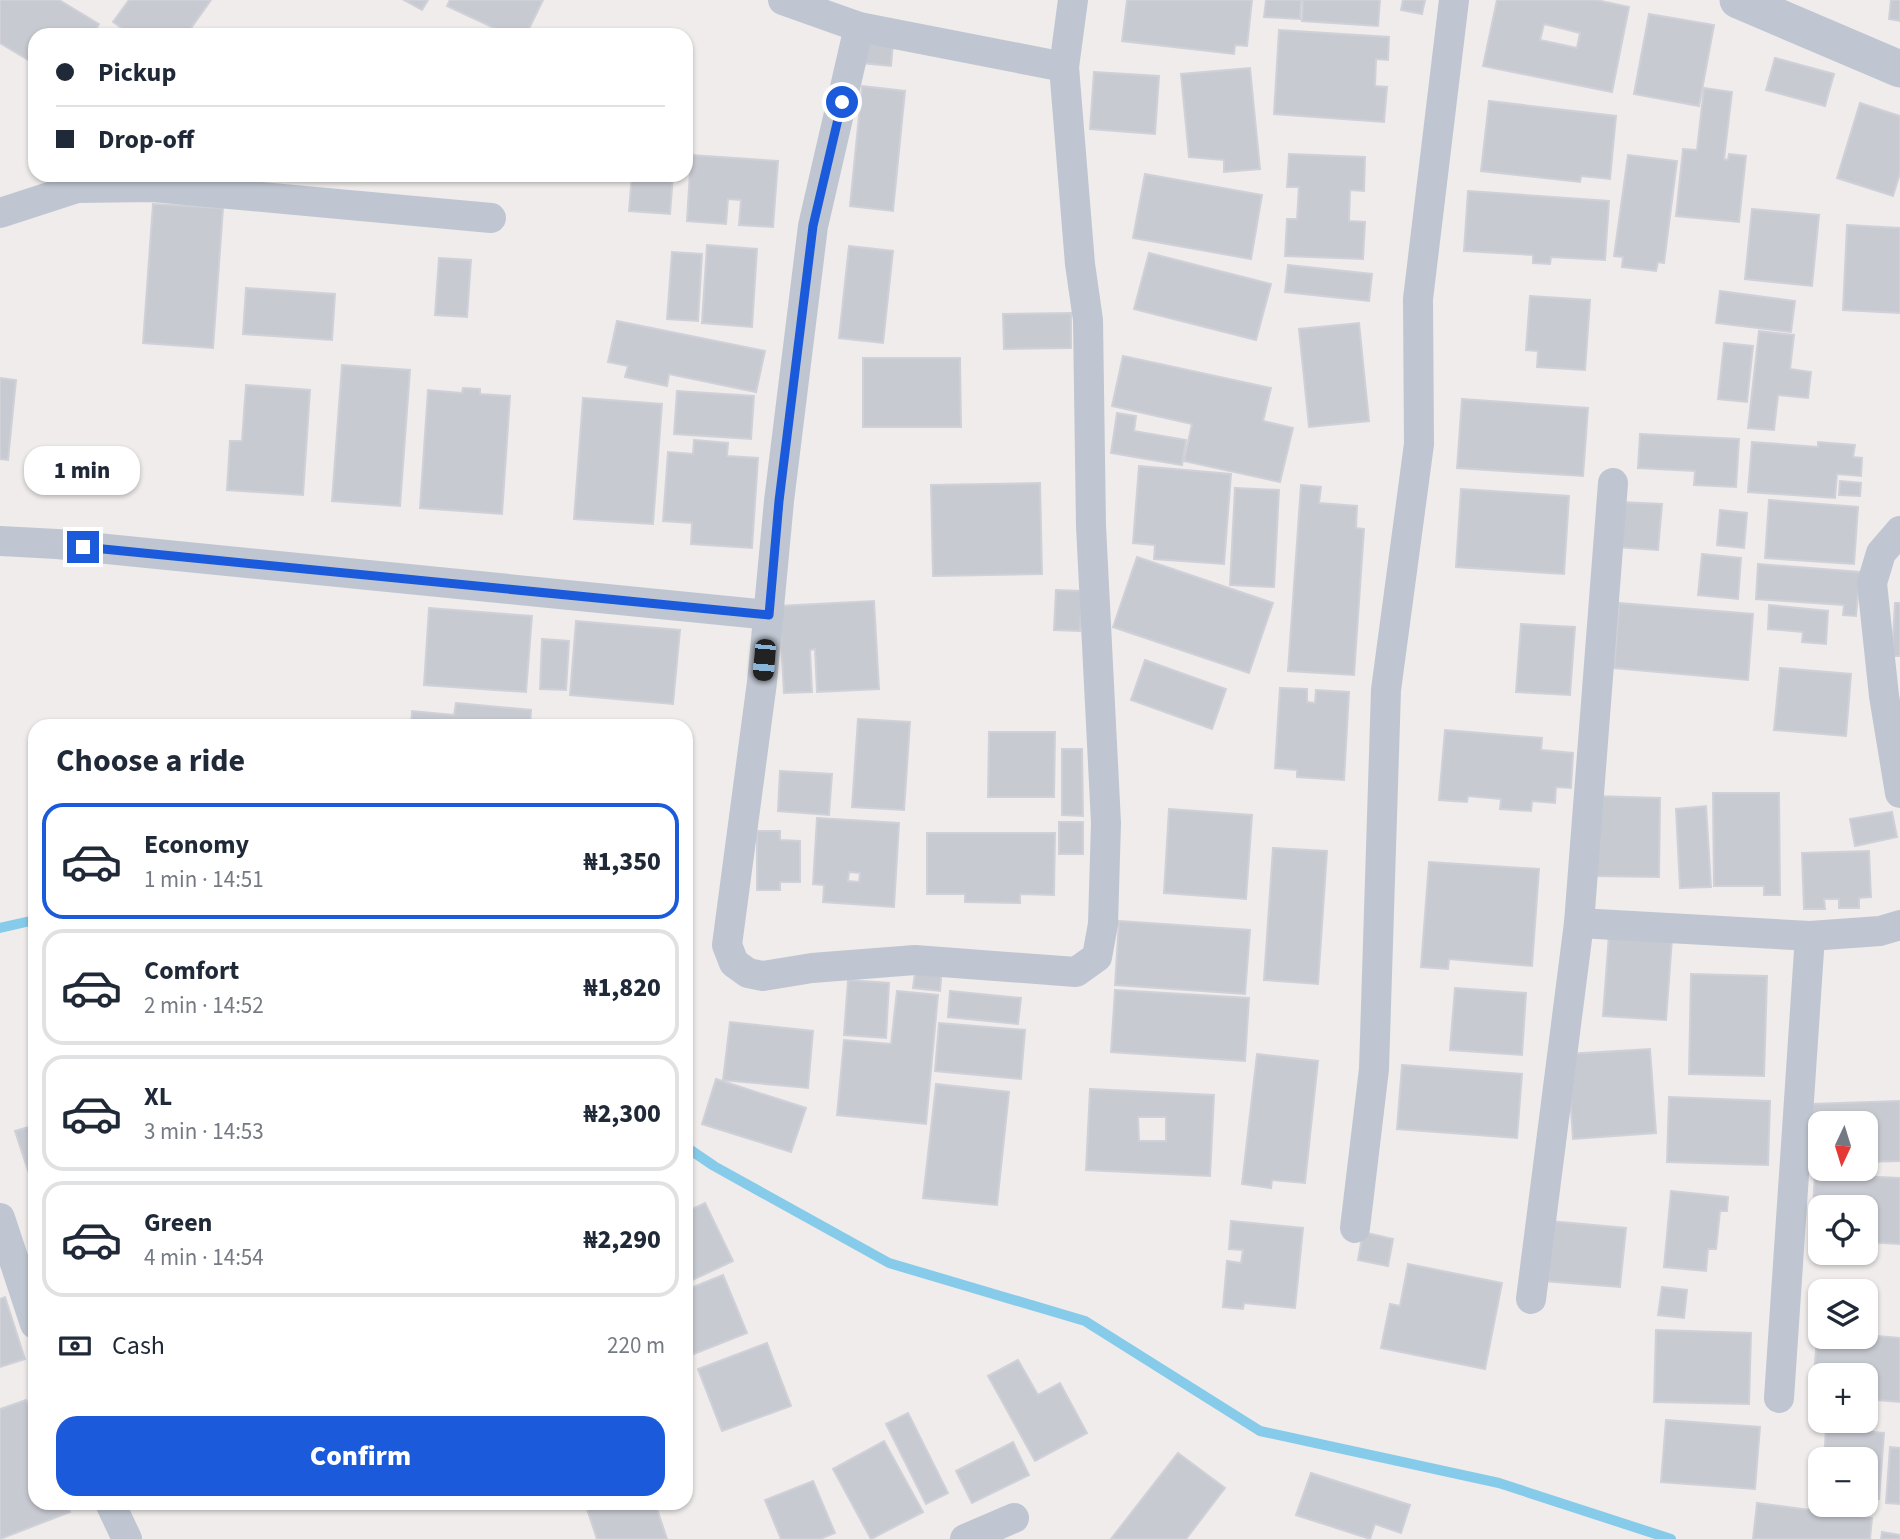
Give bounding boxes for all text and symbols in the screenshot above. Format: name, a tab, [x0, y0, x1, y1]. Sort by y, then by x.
text: Pickup	[98, 54, 176, 91]
route start	[826, 86, 858, 118]
text: Drop-off	[98, 121, 194, 158]
callout: 1 min	[25, 446, 141, 494]
text: 1 min	[54, 454, 110, 487]
route end	[67, 531, 99, 563]
car	[752, 638, 777, 682]
text: Choose a ride	[56, 738, 245, 784]
text: Economy	[144, 826, 249, 863]
icon: car	[60, 830, 123, 893]
text: ₦1,350	[584, 843, 661, 880]
text: 1 min · 14:51	[144, 863, 264, 896]
text: Comfort	[144, 952, 239, 989]
icon: car	[60, 956, 123, 1019]
text: ₦1,820	[584, 969, 661, 1006]
text: 2 min · 14:52	[144, 989, 264, 1022]
text: XL	[144, 1078, 172, 1115]
icon: car	[60, 1082, 123, 1145]
text: ₦2,300	[584, 1095, 661, 1132]
north arrow	[1808, 1111, 1878, 1181]
map controls	[1808, 1111, 1878, 1517]
text: 3 min · 14:53	[144, 1115, 264, 1148]
button: locate	[1808, 1195, 1878, 1265]
text: Green	[144, 1204, 212, 1241]
icon: car	[60, 1208, 123, 1271]
text: ₦2,290	[584, 1221, 661, 1258]
text: 4 min · 14:54	[144, 1241, 264, 1274]
button: layers	[1808, 1279, 1878, 1349]
icon: cash	[56, 1327, 94, 1365]
text: Cash	[112, 1327, 165, 1364]
text: 220 m	[607, 1329, 665, 1362]
button: +	[1808, 1363, 1878, 1433]
button: Confirm	[56, 1416, 665, 1496]
button: −	[1808, 1447, 1878, 1517]

